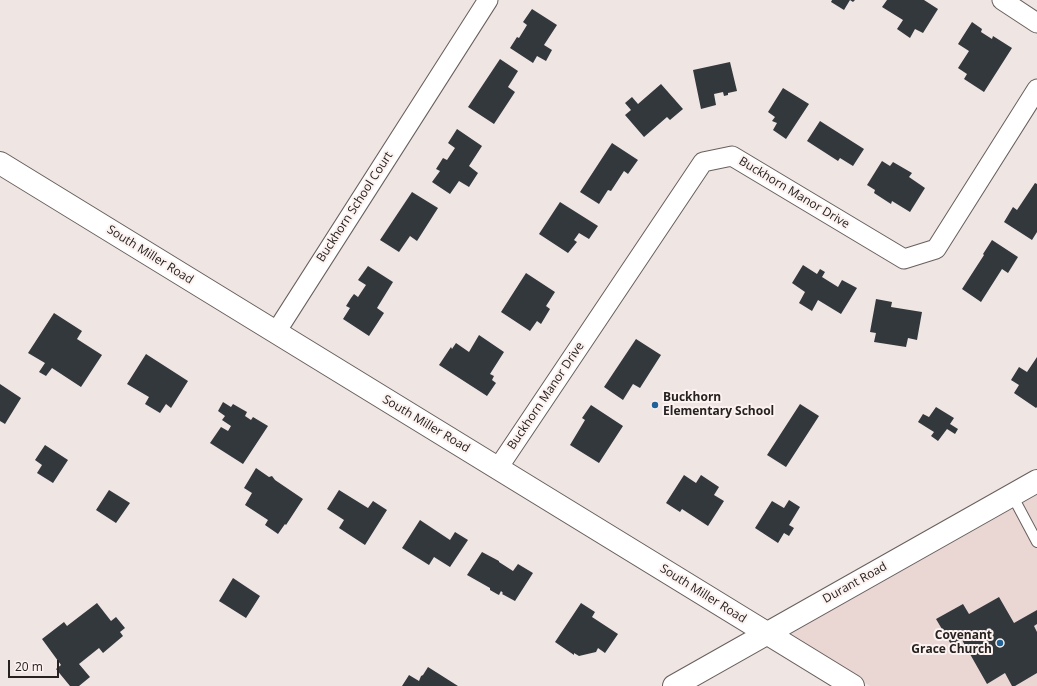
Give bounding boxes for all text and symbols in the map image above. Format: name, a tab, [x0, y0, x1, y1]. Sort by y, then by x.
street label: Buckhorn School Court	[314, 149, 396, 265]
street label: Buckhorn Manor Drive	[736, 154, 852, 232]
street label: South Miller Road	[104, 223, 196, 287]
street label: Buckhorn Manor Drive	[505, 340, 587, 452]
place label: Buckhorn Elementary School	[663, 391, 774, 419]
street label: South Miller Road	[380, 392, 472, 456]
marker: Buckhorn Elementary School	[650, 400, 660, 410]
street label: Durant Road	[820, 559, 890, 607]
street label: South Miller Road	[657, 562, 749, 626]
place label: Covenant Grace Church	[911, 629, 992, 657]
marker: Covenant Grace Church	[995, 638, 1005, 648]
scale bar	[10, 652, 61, 678]
text: 20 m	[15, 658, 43, 675]

